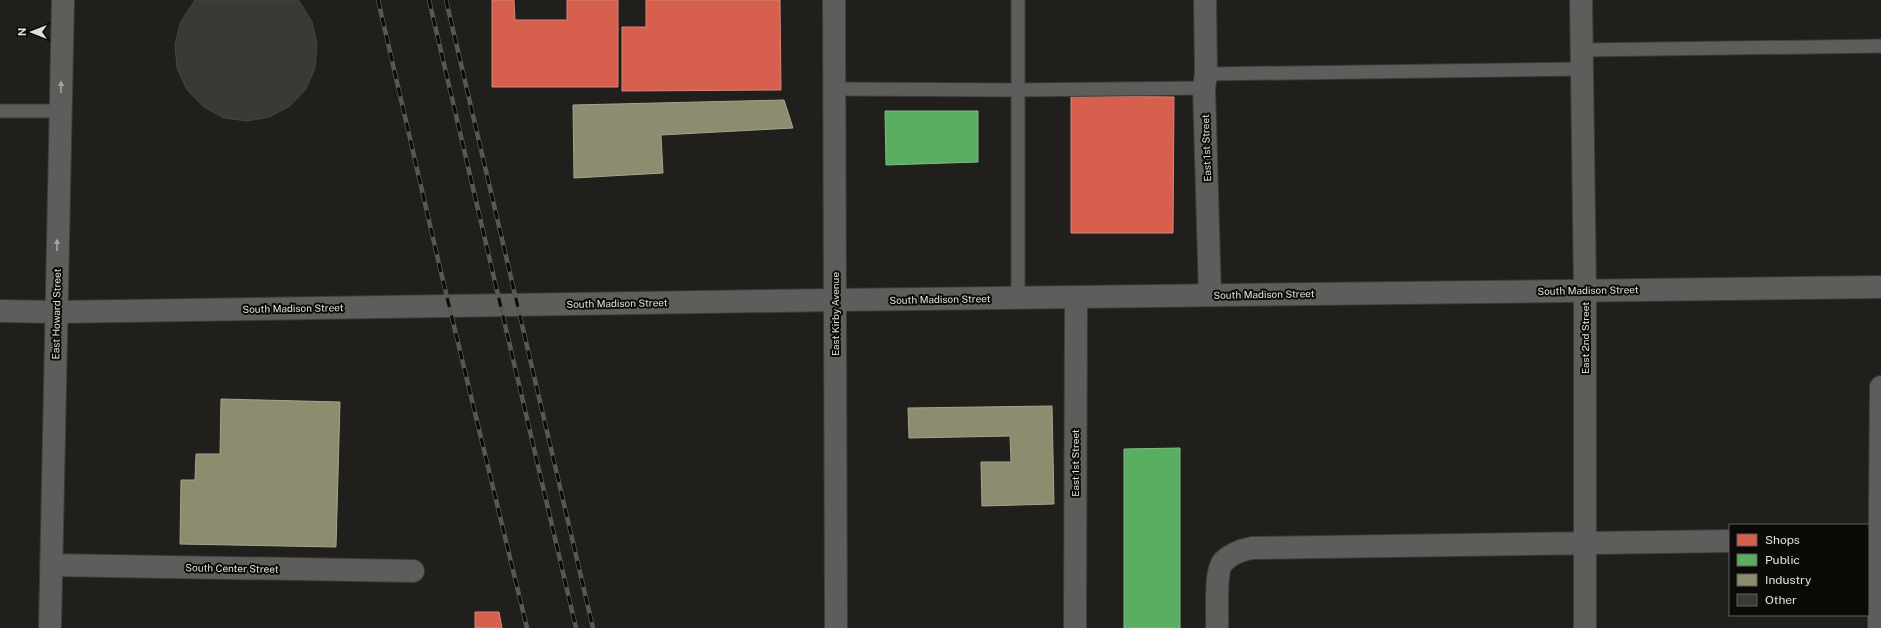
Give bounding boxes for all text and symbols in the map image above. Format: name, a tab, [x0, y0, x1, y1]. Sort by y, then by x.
north arrow	[12, 12, 52, 52]
text: N	[16, 28, 28, 36]
one-way arrow	[58, 80, 64, 93]
street label: East 1st Street	[1199, 114, 1213, 182]
one-way arrow	[54, 239, 61, 251]
street label: East Howard Street	[49, 268, 63, 359]
street label: East Kirby Avenue	[829, 272, 841, 356]
street label: South Madison Street	[1537, 283, 1639, 297]
street label: South Madison Street	[1213, 287, 1315, 301]
street label: South Madison Street	[889, 292, 991, 306]
street label: South Madison Street	[566, 296, 668, 310]
street label: South Madison Street	[242, 301, 344, 315]
street label: East 2nd Street	[1579, 302, 1591, 374]
street label: East 1st Street	[1069, 429, 1081, 497]
legend	[1729, 524, 1869, 616]
text: Shops	[1765, 533, 1800, 547]
text: Public	[1765, 553, 1800, 567]
street label: South Center Street	[185, 561, 279, 575]
text: Industry	[1765, 573, 1812, 587]
text: Other	[1765, 593, 1797, 607]

